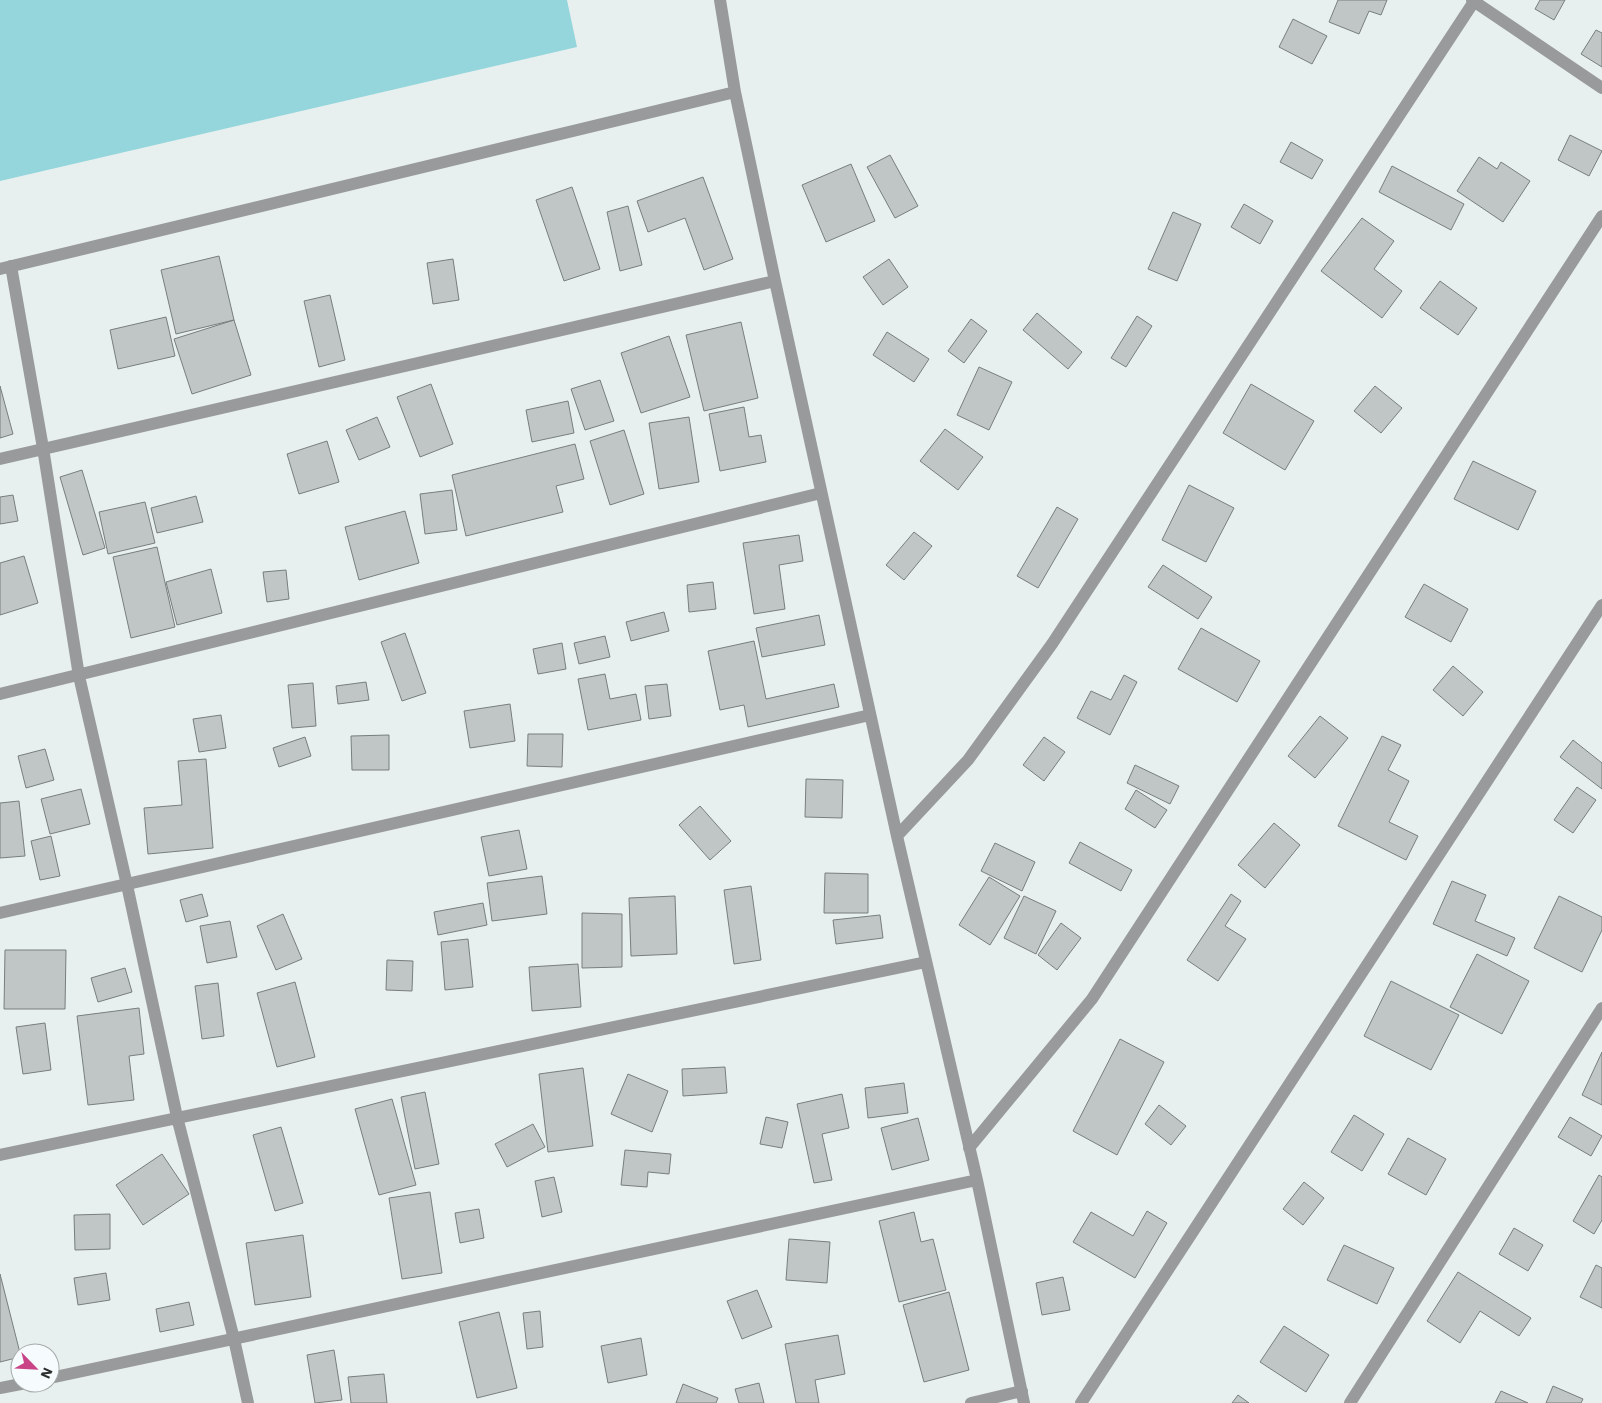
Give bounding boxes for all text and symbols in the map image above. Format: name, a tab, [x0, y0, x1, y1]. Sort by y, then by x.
north arrow	[10, 1343, 60, 1393]
text: N	[37, 1365, 56, 1381]

